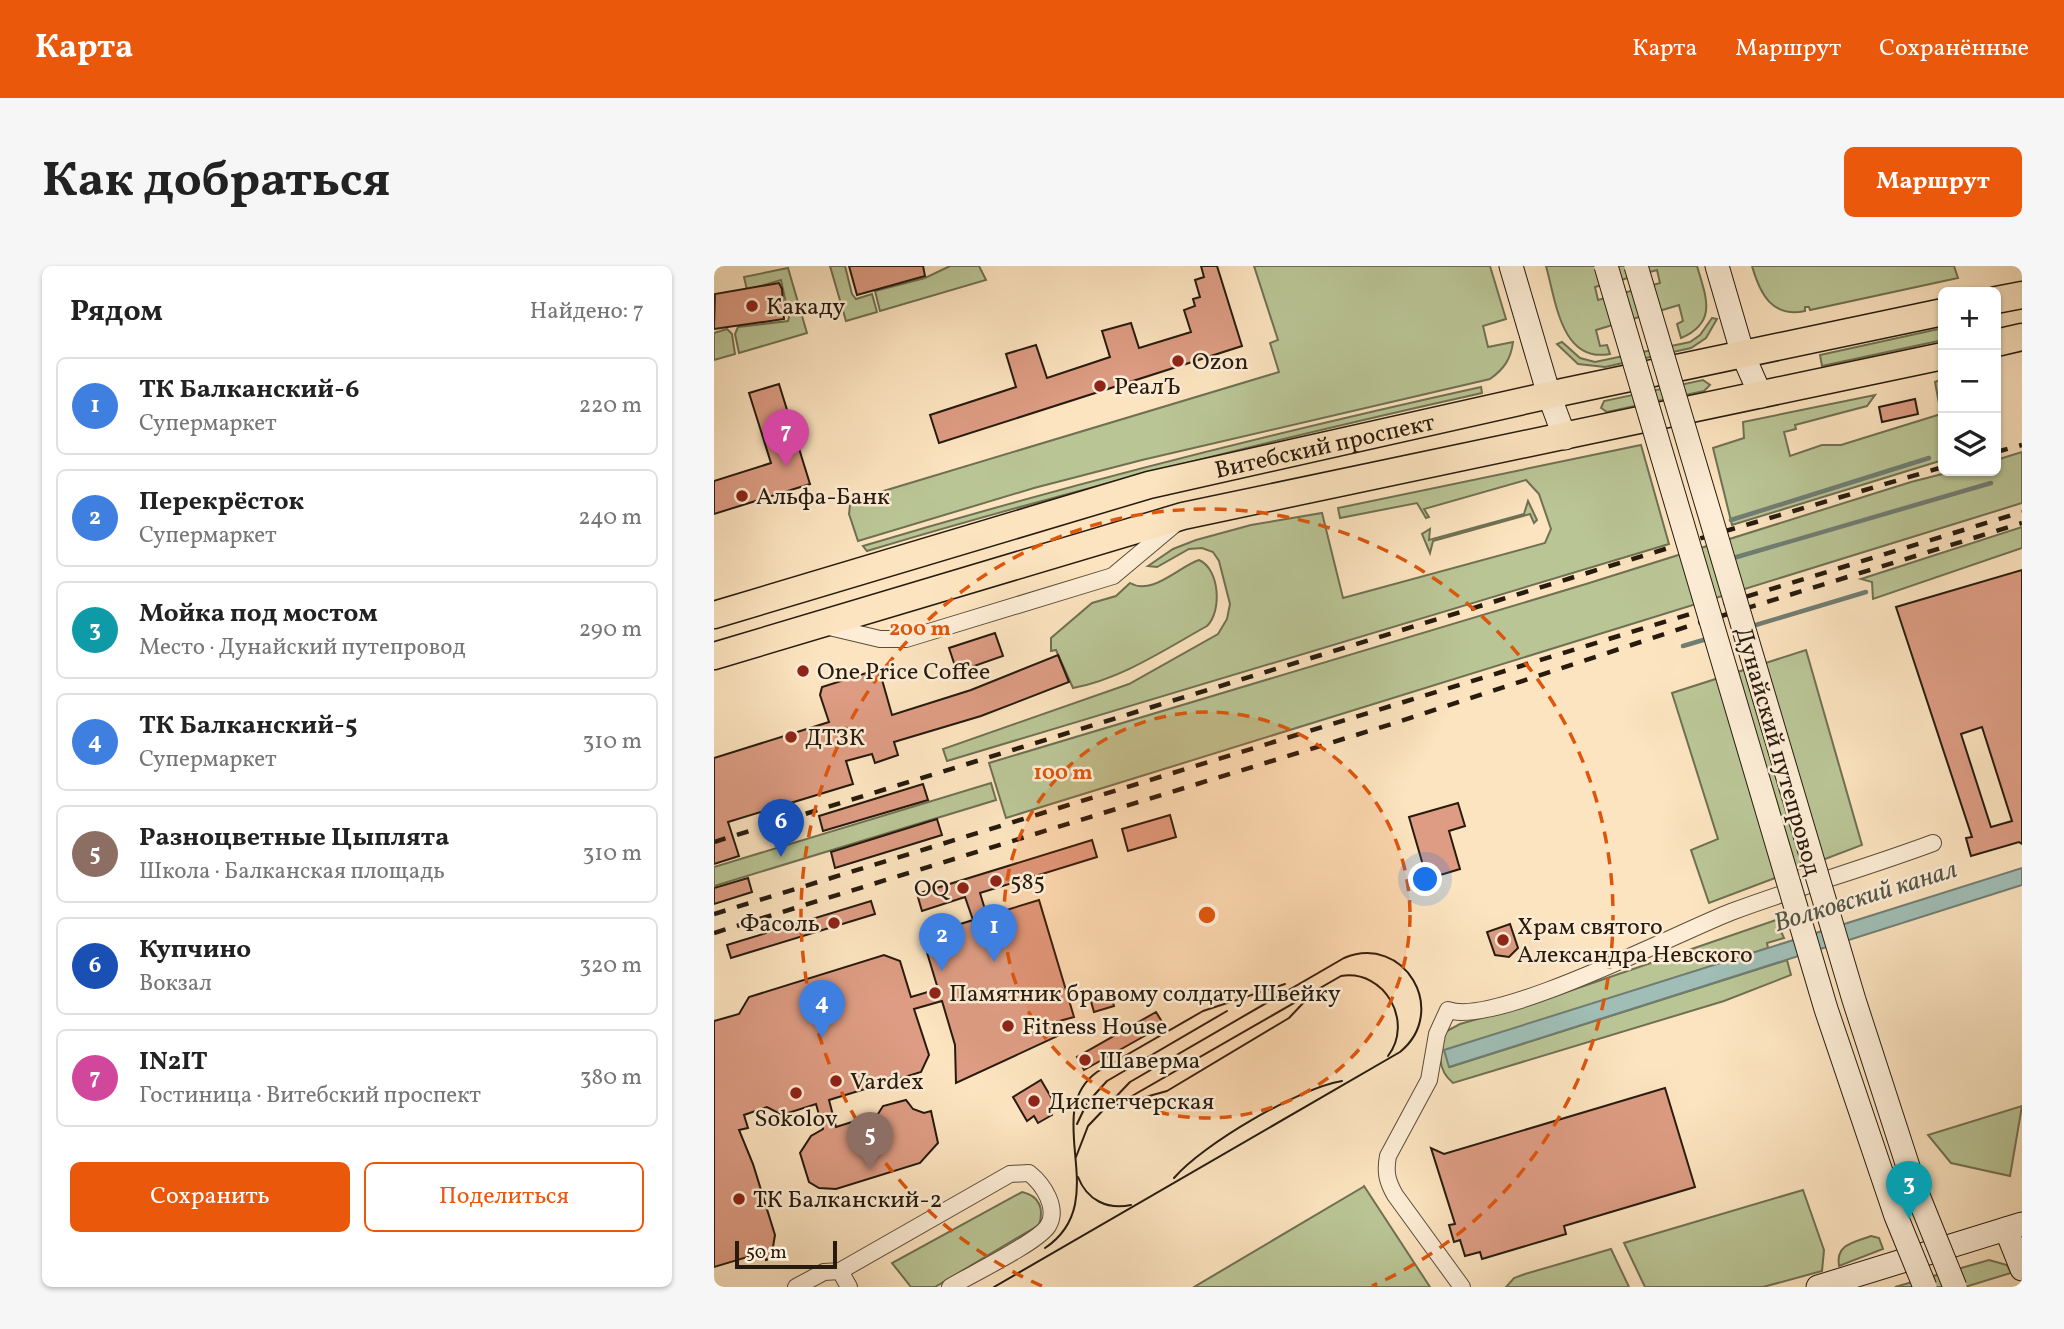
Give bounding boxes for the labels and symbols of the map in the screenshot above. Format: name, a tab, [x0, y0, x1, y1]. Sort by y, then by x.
place label: Какаду	[766, 291, 845, 325]
marker: Какаду	[744, 298, 760, 314]
place label: Ozon	[1192, 346, 1249, 380]
marker: Ozon	[1170, 353, 1186, 369]
place label: РеалЪ	[1114, 371, 1181, 405]
marker: РеалЪ	[1092, 378, 1108, 394]
street label: Витебский проспект	[1212, 406, 1438, 489]
pin: 7	[763, 409, 809, 467]
place label: Альфа-Банк	[756, 481, 890, 515]
marker: Альфа-Банк	[734, 488, 750, 504]
text: 200 m	[889, 615, 951, 644]
street label: Дунайский путепровод	[1725, 623, 1829, 880]
place label: One Price Coffee	[817, 656, 990, 690]
marker: One Price Coffee	[795, 663, 811, 679]
place label: ДТЗК	[805, 722, 865, 756]
marker: ДТЗК	[783, 729, 799, 745]
text: 100 m	[1033, 759, 1093, 788]
pin: 6	[758, 799, 804, 857]
water label: Волковский канал	[1769, 852, 1962, 942]
your location	[1408, 862, 1442, 896]
place label: 585	[1010, 866, 1045, 900]
place label: OQ	[914, 873, 950, 907]
marker: 585	[988, 873, 1004, 889]
marker: OQ	[955, 880, 971, 896]
centre of rings	[1195, 903, 1219, 927]
pin: 1	[971, 904, 1017, 962]
place label: Фасоль	[740, 908, 820, 942]
place label: Храм святого Александра Невского	[1517, 911, 1753, 973]
pin: 2	[919, 913, 965, 971]
marker: Фасоль	[826, 915, 842, 931]
marker: Храм святого Александра Невского	[1495, 932, 1511, 948]
place label: Памятник бравому солдату Швейку	[949, 978, 1341, 1012]
pin: 4	[799, 980, 845, 1038]
marker: Памятник бравому солдату Швейку	[927, 985, 943, 1001]
place label: Fitness House	[1022, 1011, 1167, 1045]
marker: Fitness House	[1000, 1018, 1016, 1034]
place label: Шаверма	[1099, 1045, 1201, 1079]
marker: Шаверма	[1077, 1052, 1093, 1068]
place label: Vardex	[850, 1066, 924, 1100]
marker: Vardex	[828, 1073, 844, 1089]
marker: Sokolov	[788, 1085, 804, 1101]
place label: Диспетчерская	[1048, 1086, 1214, 1120]
marker: Диспетчерская	[1026, 1093, 1042, 1109]
place label: Sokolov	[754, 1103, 838, 1137]
pin: 5	[847, 1112, 893, 1170]
pin: 3	[1886, 1161, 1932, 1219]
place label: ТК Балканский-2	[753, 1184, 942, 1218]
marker: ТК Балканский-2	[731, 1191, 747, 1207]
scale bar	[735, 1238, 836, 1270]

